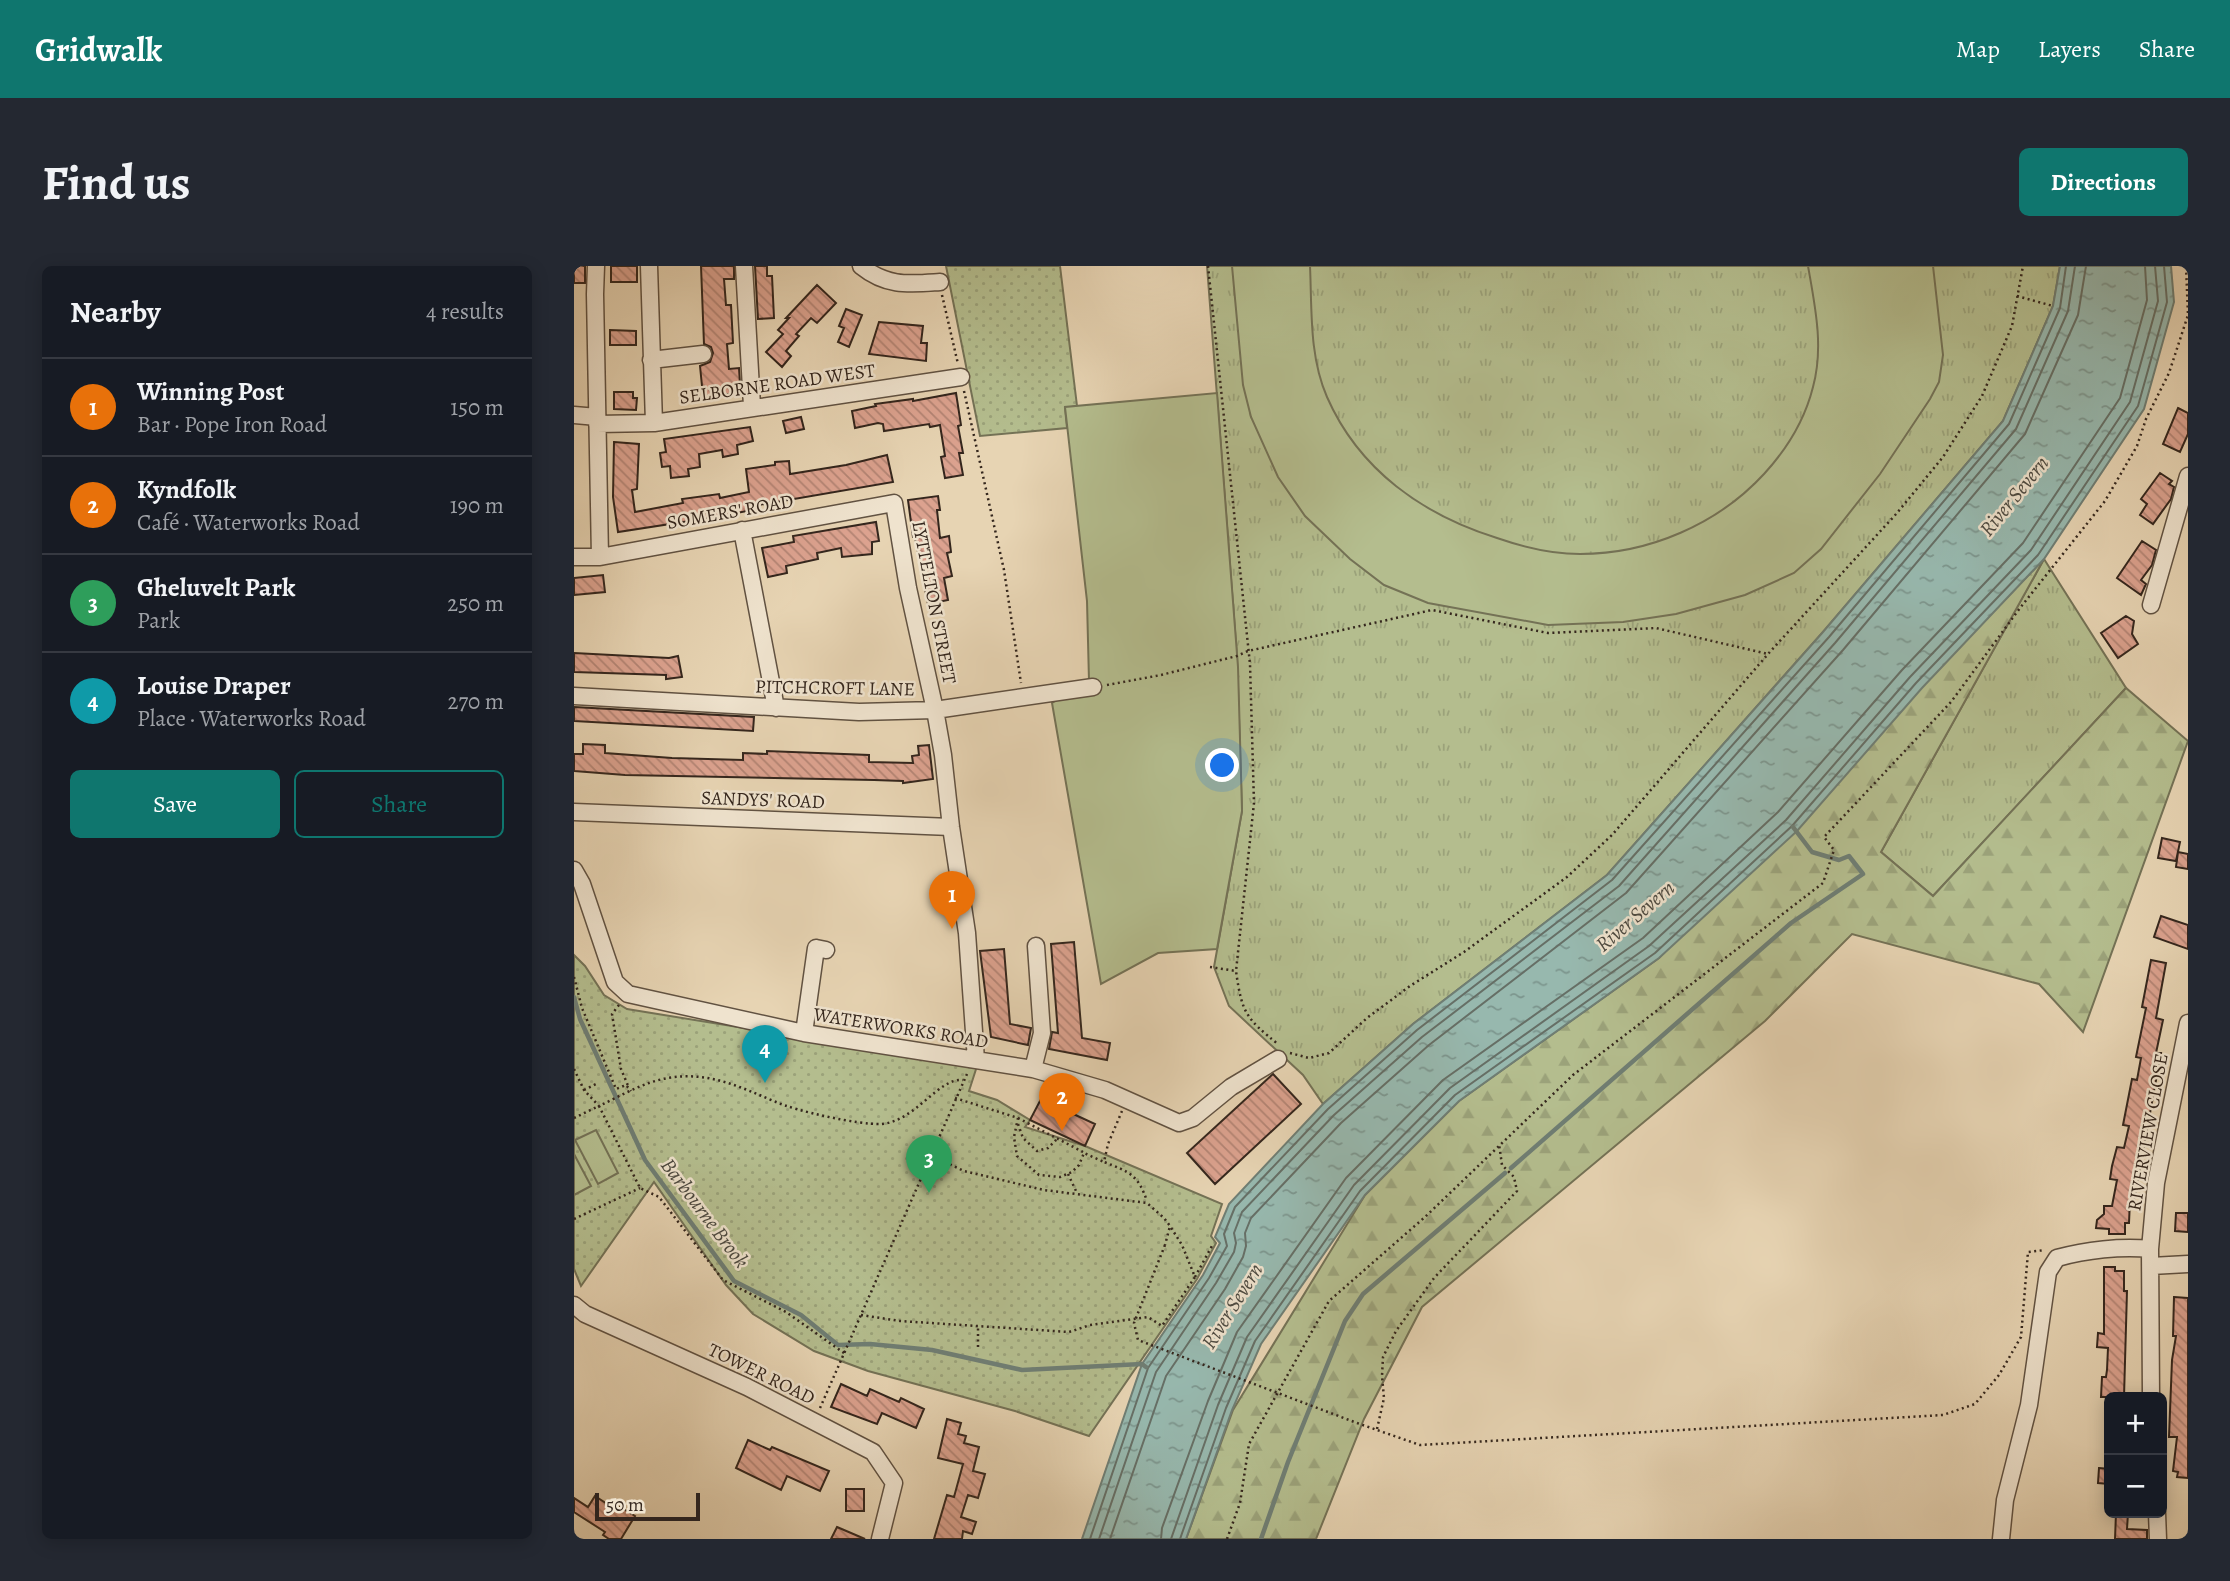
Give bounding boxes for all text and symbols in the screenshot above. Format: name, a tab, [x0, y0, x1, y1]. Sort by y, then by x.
text: Gridwalk	[35, 27, 162, 72]
text: Map	[1956, 33, 2000, 65]
text: Layers	[2038, 33, 2101, 65]
text: Share	[2139, 33, 2195, 65]
button: Directions	[2019, 148, 2188, 216]
text: Find us	[42, 149, 190, 216]
text: Nearby	[70, 292, 161, 332]
text: 4 results	[426, 296, 504, 327]
street label: SELBORNE ROAD WEST	[678, 357, 877, 411]
text: Winning Post	[137, 374, 284, 409]
text: 1	[89, 392, 97, 423]
text: 150 m	[450, 392, 504, 423]
text: Bar · Pope Iron Road	[137, 409, 327, 440]
water label: River Severn	[1973, 450, 2055, 542]
text: Kyndfolk	[137, 472, 236, 507]
street label: SOMERS' ROAD	[665, 488, 795, 536]
text: 2	[87, 490, 99, 521]
text: 190 m	[450, 490, 504, 521]
text: Café · Waterworks Road	[137, 507, 360, 538]
street label: LYTTELTON STREET	[905, 518, 963, 687]
text: Gheluvelt Park	[137, 570, 295, 605]
text: 3	[88, 588, 98, 619]
text: 250 m	[447, 588, 504, 619]
text: Park	[137, 605, 180, 636]
text: Louise Draper	[137, 668, 291, 703]
street label: PITCHCROFT LANE	[755, 674, 915, 702]
text: 4	[88, 686, 98, 717]
text: 270 m	[447, 686, 504, 717]
text: Place · Waterworks Road	[137, 703, 366, 734]
your location	[1205, 748, 1239, 782]
button: Save	[70, 770, 280, 838]
button: Share	[294, 770, 504, 838]
street label: SANDYS' ROAD	[701, 785, 825, 815]
pin: 1	[929, 871, 975, 929]
water label: River Severn	[1590, 874, 1680, 958]
street label: WATERWORKS ROAD	[811, 1001, 990, 1055]
pin: 4	[742, 1025, 788, 1083]
street label: RIVERVIEW CLOSE	[2121, 1051, 2175, 1213]
pin: 2	[1039, 1073, 1085, 1131]
pin: 3	[906, 1135, 952, 1193]
water label: Barbourne Brook	[654, 1152, 756, 1274]
water label: River Severn	[1195, 1258, 1269, 1354]
street label: TOWER ROAD	[704, 1337, 819, 1411]
map controls	[2104, 1392, 2167, 1518]
button: +	[2104, 1392, 2167, 1455]
button: −	[2104, 1455, 2167, 1518]
scale bar	[595, 1490, 700, 1522]
text: 50 m	[606, 1492, 644, 1518]

